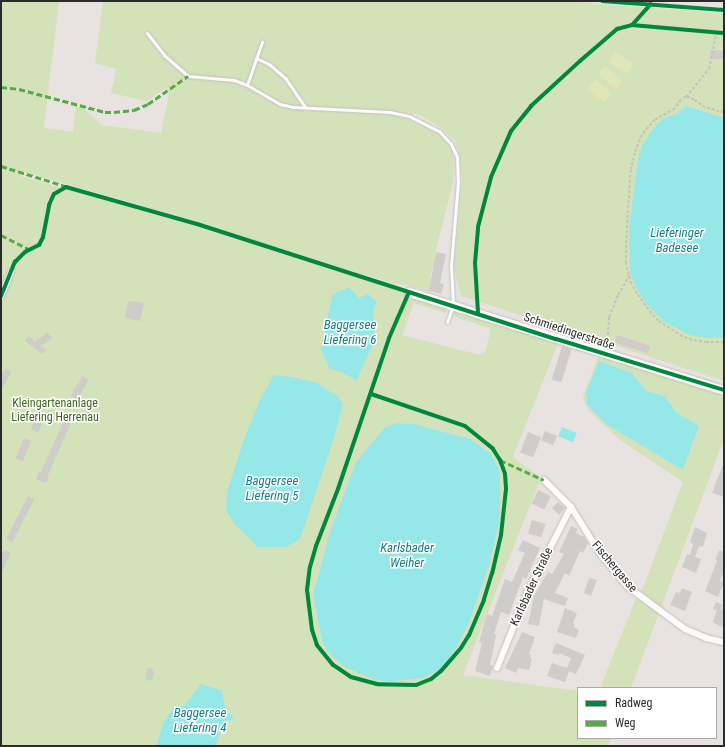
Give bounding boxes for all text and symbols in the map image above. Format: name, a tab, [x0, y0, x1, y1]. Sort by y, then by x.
water label: Lieferinger Badesee	[650, 226, 704, 257]
street label: Schmiedingerstraße	[522, 311, 616, 353]
water label: Baggersee Liefering 6	[324, 318, 376, 349]
park label: Kleingartenanlage Liefering Herrenau	[11, 397, 99, 425]
water label: Baggersee Liefering 5	[246, 474, 298, 505]
street label: Fischergasse	[588, 538, 640, 596]
water label: Karlsbader Weiher	[380, 541, 434, 572]
street label: Karlsbader Straße	[508, 546, 556, 628]
legend	[577, 687, 717, 739]
text: Radweg	[615, 696, 652, 710]
water label: Baggersee Liefering 4	[174, 706, 226, 737]
text: Weg	[615, 716, 636, 730]

